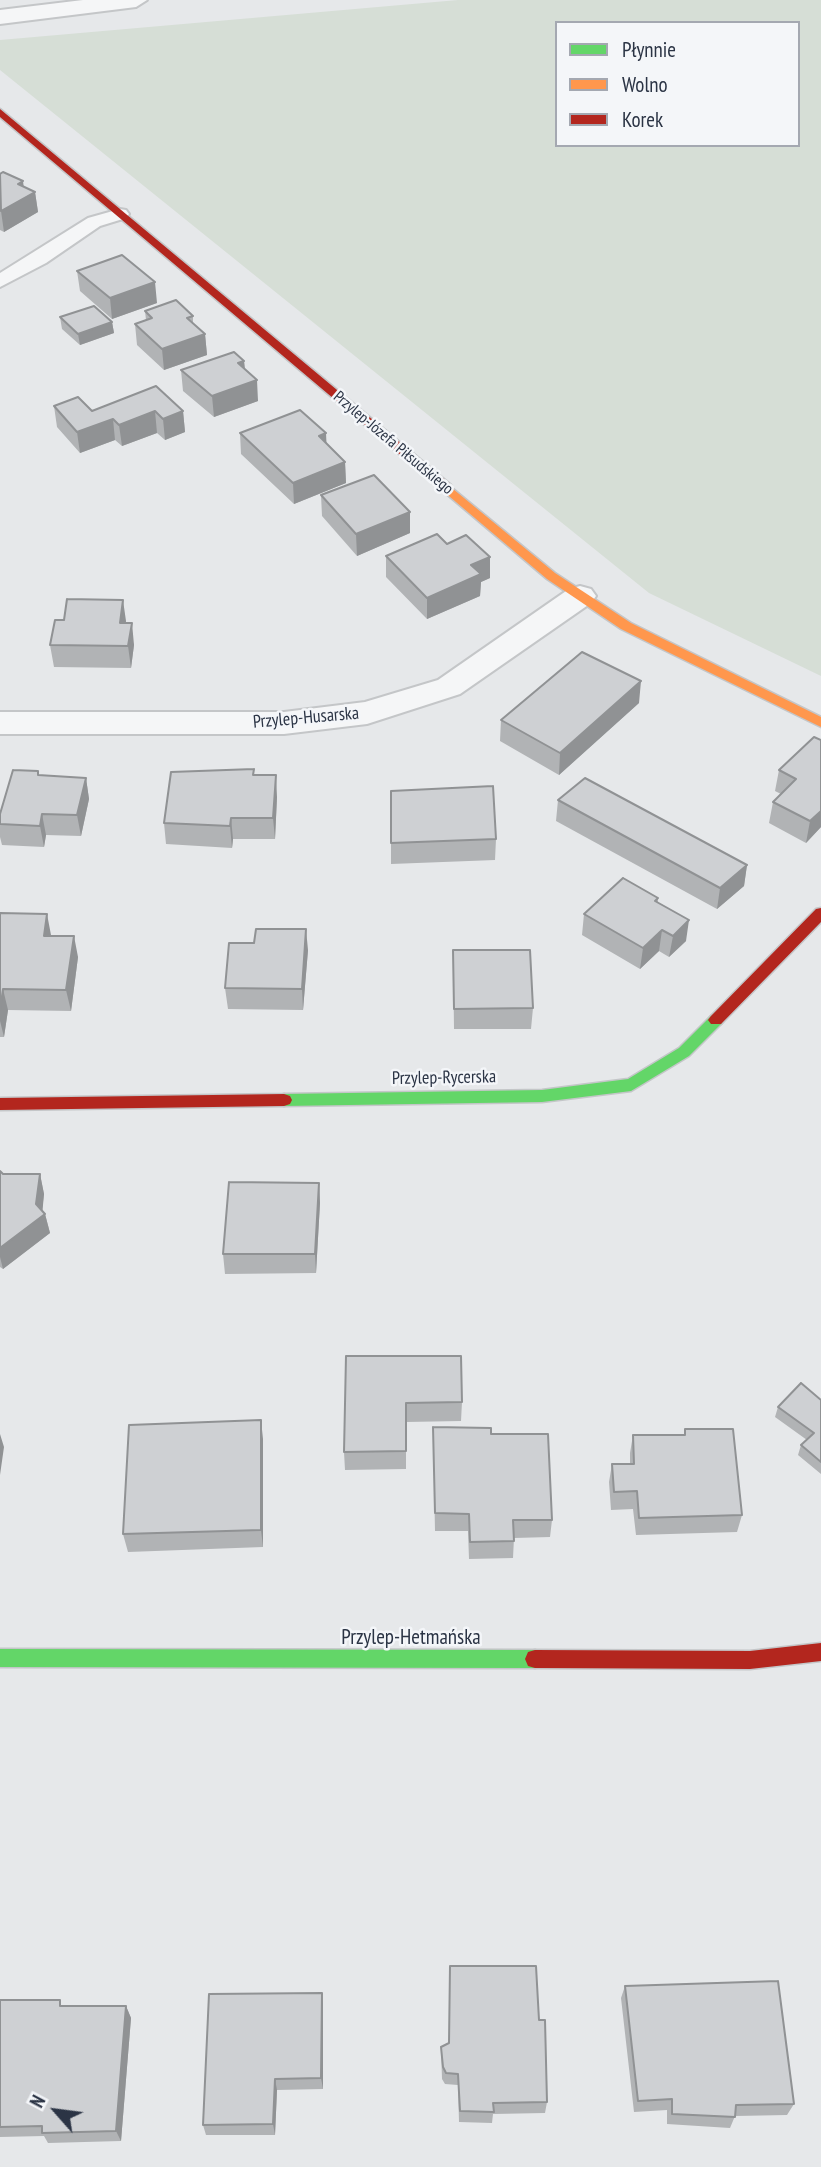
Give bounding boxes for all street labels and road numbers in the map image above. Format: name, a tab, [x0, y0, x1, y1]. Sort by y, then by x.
street label: Przylep-Józefa Piłsudskiego	[329, 387, 457, 499]
street label: Przylep-Husarska	[252, 703, 360, 733]
street label: Przylep-Rycerska	[392, 1066, 496, 1090]
street label: Przylep-Hetmańska	[341, 1625, 481, 1651]

